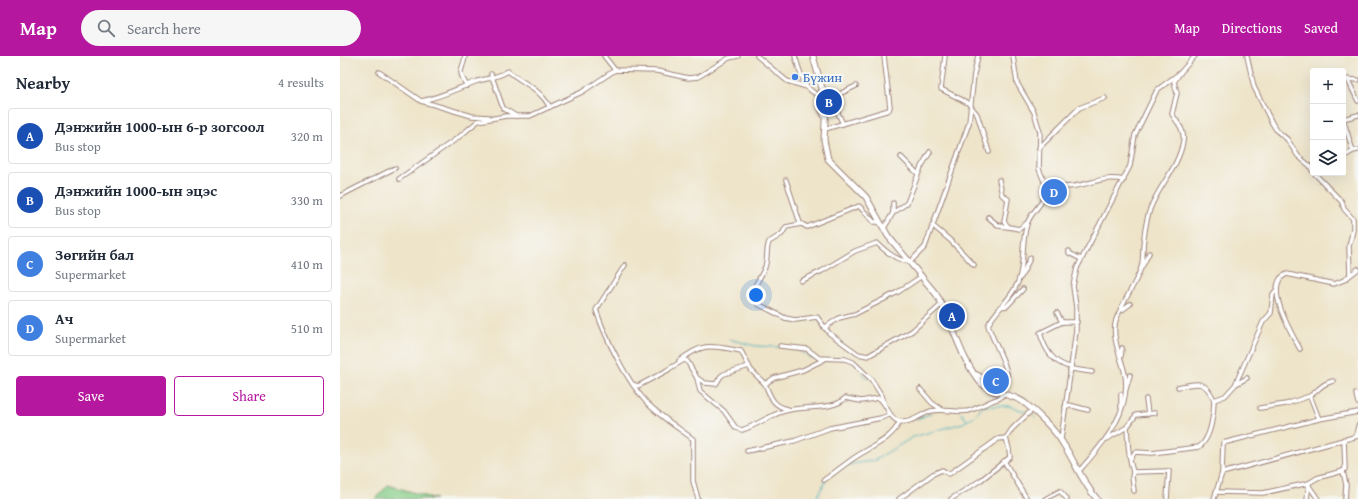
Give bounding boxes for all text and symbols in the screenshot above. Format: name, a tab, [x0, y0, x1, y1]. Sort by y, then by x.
search box	[81, 10, 361, 46]
text: Map	[20, 14, 57, 42]
icon: search	[95, 17, 117, 39]
text: Search here	[127, 18, 201, 39]
text: Map	[1174, 18, 1200, 38]
text: Directions	[1222, 18, 1282, 38]
text: Saved	[1304, 18, 1338, 38]
place label: Бүжин	[803, 68, 842, 87]
map controls	[1310, 68, 1346, 176]
button: +	[1310, 68, 1346, 104]
text: Nearby	[16, 70, 70, 95]
marker: Бүжин	[790, 72, 800, 82]
text: 4 results	[278, 73, 324, 92]
pin: B	[816, 87, 842, 117]
button: −	[1310, 104, 1346, 140]
text: Дэнжийн 1000-ын 6-р зогсоол	[55, 116, 264, 137]
text: A	[26, 127, 34, 146]
text: 320 m	[291, 127, 323, 146]
text: Bus stop	[55, 137, 101, 156]
button: layers	[1310, 140, 1346, 176]
pin: D	[1041, 177, 1067, 207]
text: Дэнжийн 1000-ын эцэс	[55, 180, 217, 201]
text: B	[26, 191, 34, 210]
text: 330 m	[291, 191, 323, 210]
text: Bus stop	[55, 201, 101, 220]
text: Зөгийн бал	[55, 244, 134, 265]
text: C	[26, 255, 34, 274]
text: 410 m	[291, 255, 323, 274]
text: Supermarket	[55, 265, 126, 284]
your location	[746, 285, 766, 305]
pin: A	[939, 301, 965, 331]
text: Ач	[55, 308, 73, 329]
text: D	[26, 319, 34, 338]
text: 510 m	[291, 319, 323, 338]
text: Supermarket	[55, 329, 126, 348]
pin: C	[983, 366, 1009, 396]
button: Save	[16, 376, 166, 416]
button: Share	[174, 376, 324, 416]

